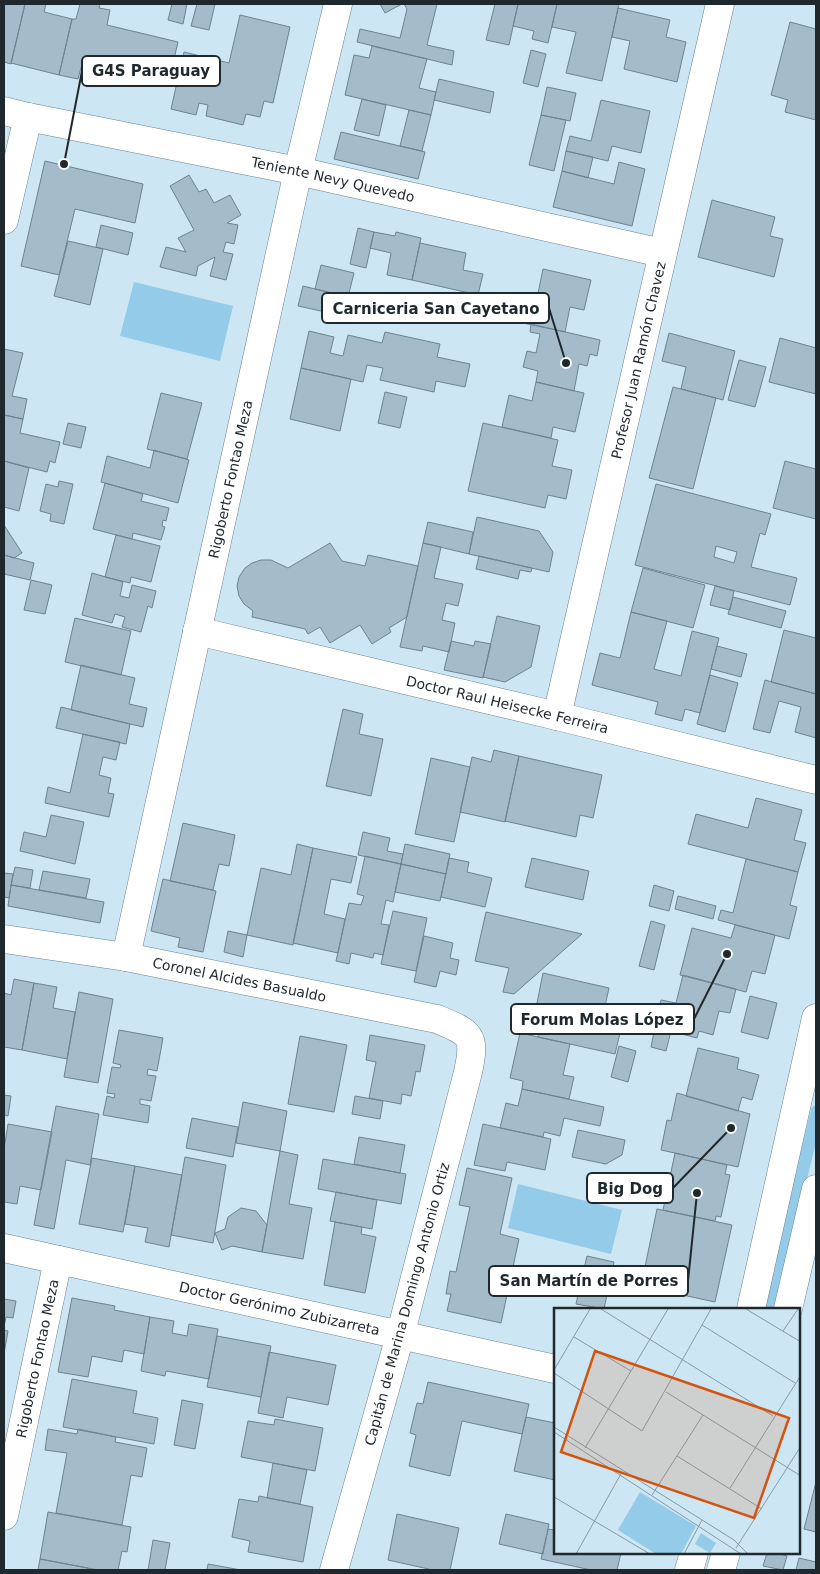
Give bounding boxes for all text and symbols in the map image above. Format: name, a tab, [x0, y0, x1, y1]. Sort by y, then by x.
callout: G4S Paraguay	[82, 56, 220, 86]
text: G4S Paraguay	[92, 62, 210, 80]
street label: Teniente Nevy Quevedo	[249, 154, 416, 205]
street label: Profesor Juan Ramón Chavez	[608, 260, 669, 460]
callout: Carniceria San Cayetano	[322, 293, 549, 323]
text: Carniceria San Cayetano	[332, 300, 540, 318]
street label: Rigoberto Fontao Meza	[205, 399, 256, 560]
street label: Doctor Raul Heisecke Ferreira	[405, 673, 610, 736]
street label: Coronel Alcides Basualdo	[151, 954, 328, 1005]
callout: Forum Molas López	[511, 1004, 694, 1034]
text: Forum Molas López	[520, 1011, 684, 1029]
street label: Capitán de Marina Domingo Antonio Ortiz	[361, 1161, 453, 1447]
callout: Big Dog	[587, 1173, 673, 1203]
text: Big Dog	[597, 1180, 663, 1198]
callout: San Martín de Porres	[489, 1266, 688, 1296]
text: San Martín de Porres	[500, 1272, 678, 1290]
street label: Rigoberto Fontao Meza	[13, 1278, 62, 1439]
street label: Doctor Gerónimo Zubizarreta	[178, 1279, 381, 1338]
inset map	[554, 1308, 800, 1554]

